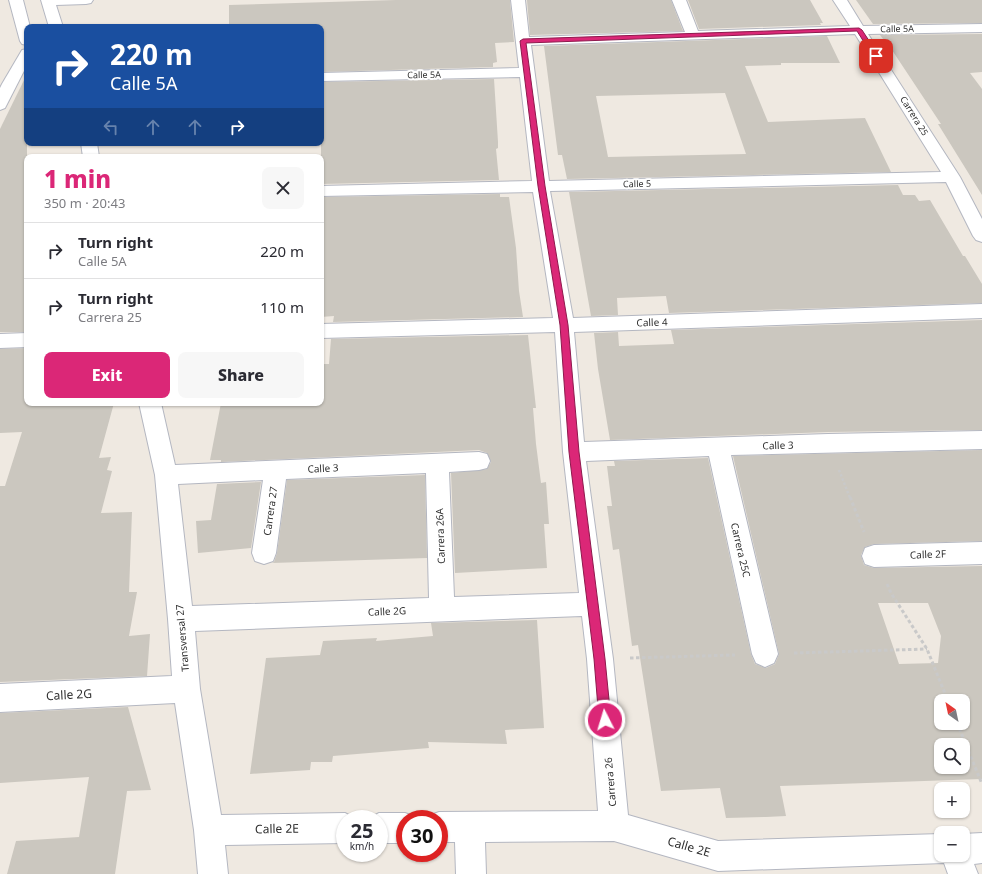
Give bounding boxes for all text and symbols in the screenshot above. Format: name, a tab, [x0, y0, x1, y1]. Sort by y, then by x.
street label: Calle 5A	[880, 22, 914, 35]
text: 220 m	[110, 35, 193, 73]
pin	[859, 39, 893, 73]
icon: right	[44, 40, 96, 92]
icon: arrive	[865, 45, 887, 67]
street label: Calle 5A	[407, 68, 441, 81]
text: Calle 5A	[110, 71, 177, 95]
street label: Carrera 25	[897, 94, 932, 138]
icon: left	[100, 116, 122, 138]
icon: ahead	[142, 116, 164, 138]
icon: ahead	[184, 116, 206, 138]
icon: right	[226, 116, 248, 138]
text: 1 min	[44, 162, 111, 195]
button: close	[262, 167, 304, 209]
street label: Calle 5	[623, 177, 651, 190]
text: 350 m · 20:43	[44, 194, 125, 212]
text: Turn right	[78, 232, 153, 252]
icon: right	[44, 240, 66, 262]
text: 220 m	[260, 241, 304, 261]
text: Calle 5A	[78, 252, 127, 270]
text: Turn right	[78, 288, 153, 308]
icon: right	[44, 296, 66, 318]
text: 110 m	[260, 297, 304, 317]
text: Carrera 25	[78, 308, 142, 326]
street label: Calle 4	[636, 314, 668, 330]
button: Exit	[44, 352, 170, 398]
button: Share	[178, 352, 304, 398]
street label: Calle 3	[762, 437, 794, 453]
street label: Calle 3	[307, 460, 339, 476]
street label: Carrera 27	[260, 485, 280, 536]
street label: Carrera 26A	[432, 507, 448, 564]
street label: Carrera 25C	[728, 521, 754, 579]
street label: Calle 2F	[910, 546, 946, 562]
street label: Calle 2G	[368, 603, 406, 619]
street label: Transversal 27	[172, 604, 192, 672]
street label: Calle 2G	[46, 685, 92, 704]
north arrow	[934, 694, 970, 730]
map controls	[934, 694, 970, 862]
position arrow	[584, 699, 626, 741]
button: search	[934, 738, 970, 774]
street label: Carrera 26	[601, 757, 619, 807]
button: +	[934, 782, 970, 818]
speed limit sign: 30	[396, 810, 448, 862]
text: 25	[351, 817, 373, 844]
street label: Calle 2E	[255, 820, 299, 837]
button: −	[934, 826, 970, 862]
street label: Calle 2E	[666, 832, 713, 861]
text: km/h	[350, 839, 374, 853]

